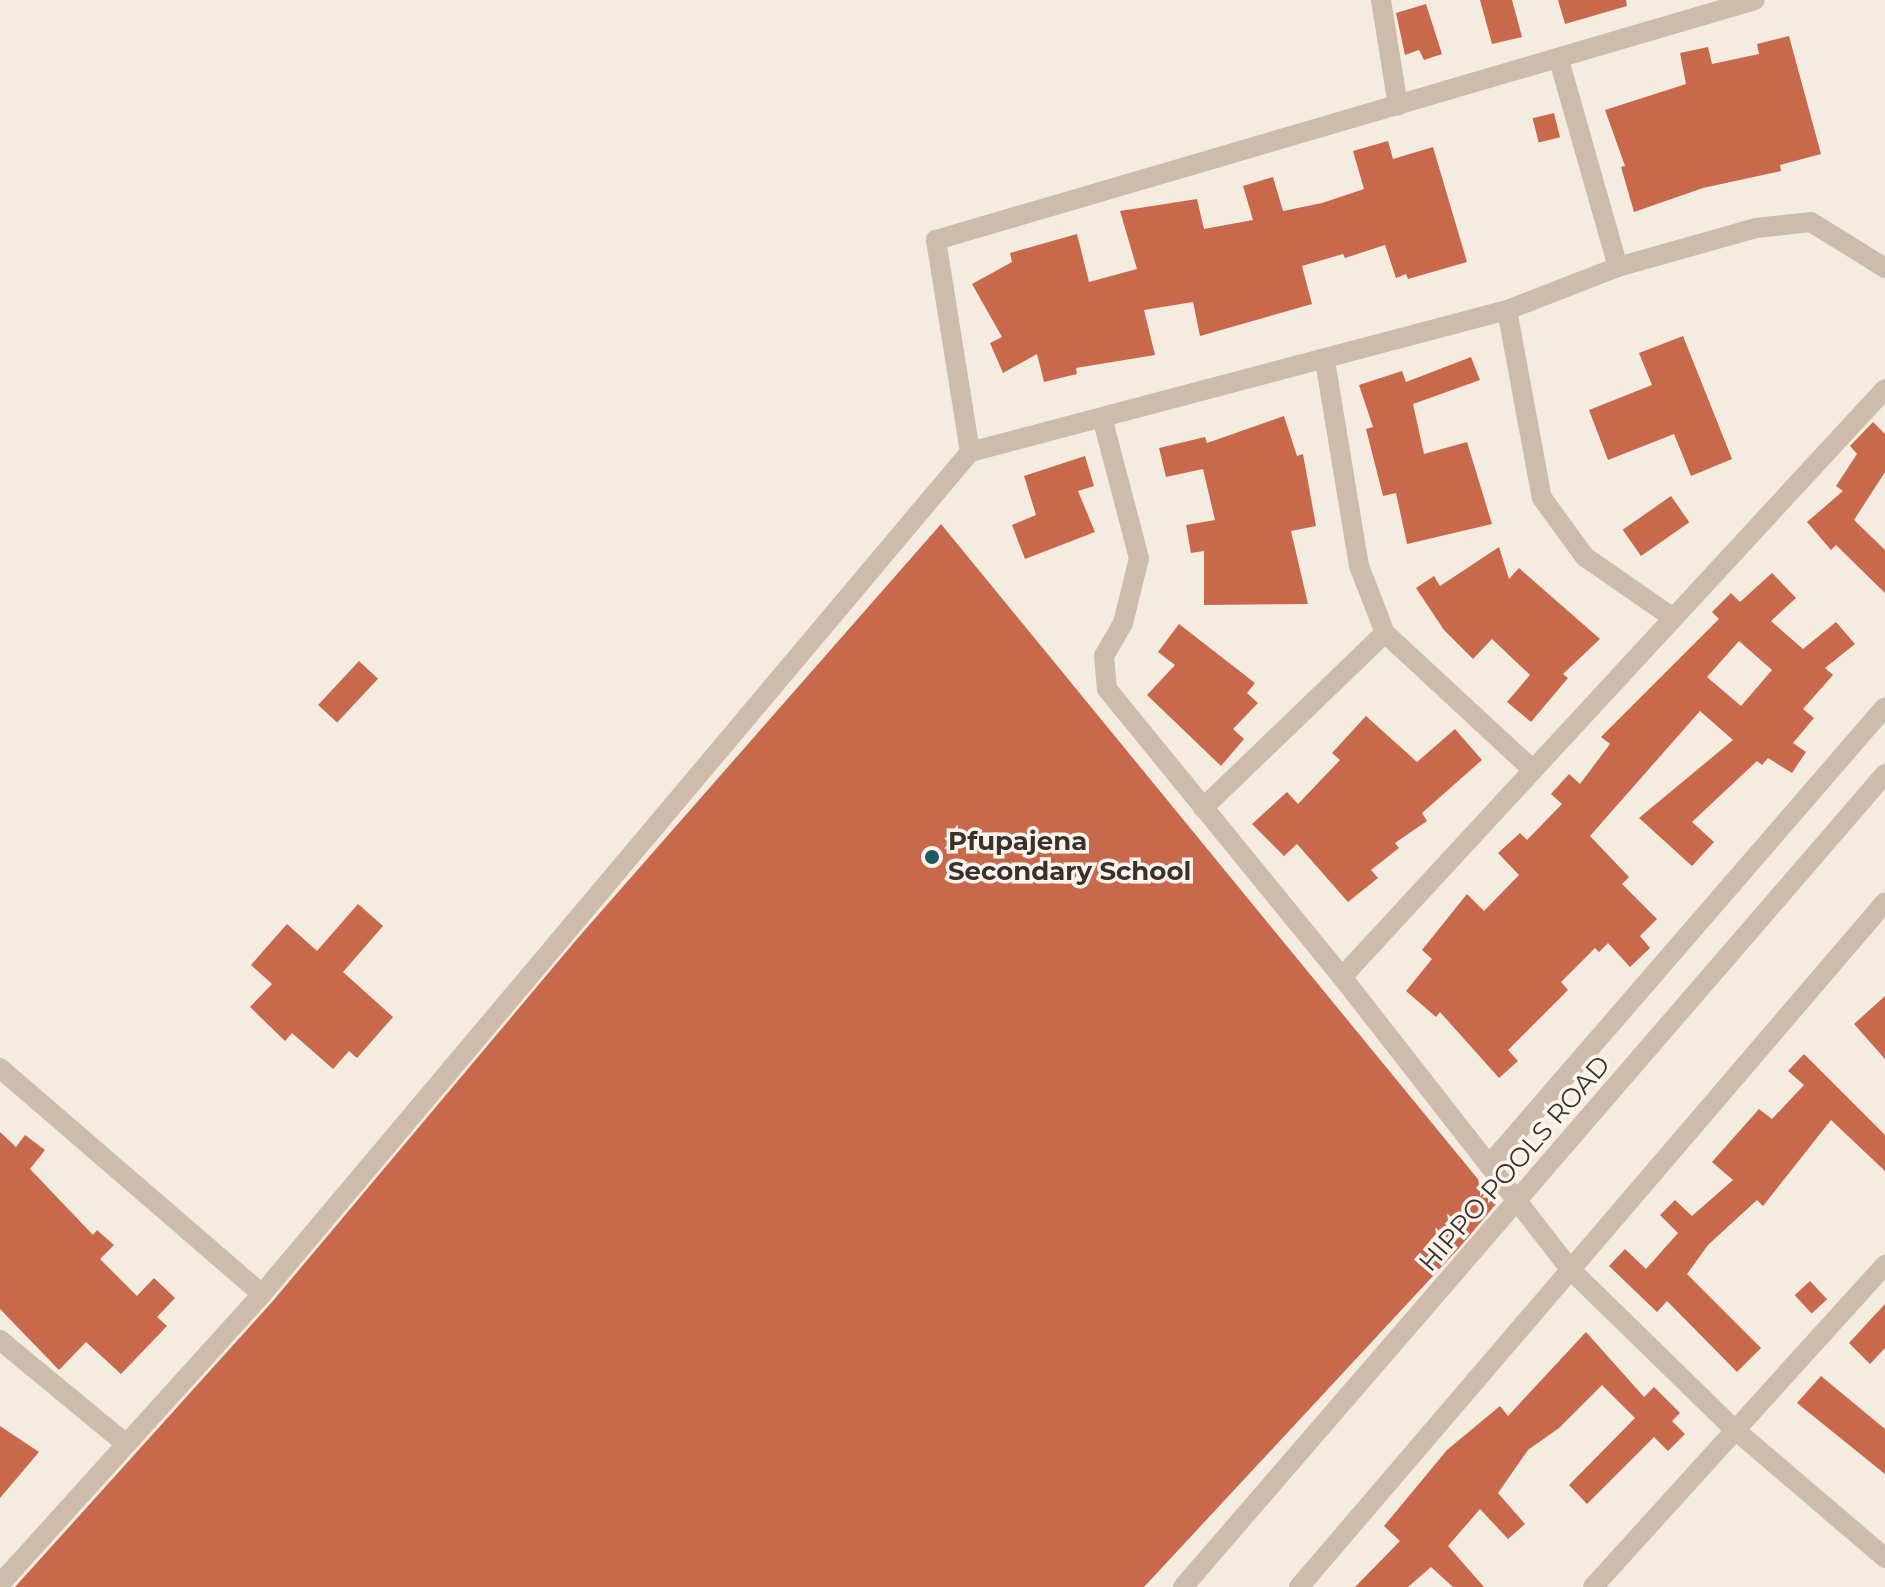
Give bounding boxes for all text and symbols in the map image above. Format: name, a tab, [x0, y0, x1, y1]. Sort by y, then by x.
place label: Pfupajena Secondary School	[948, 826, 1191, 888]
marker: Pfupajena Secondary School	[923, 848, 941, 866]
street label: HIPPO POOLS ROAD	[1413, 1050, 1617, 1278]

